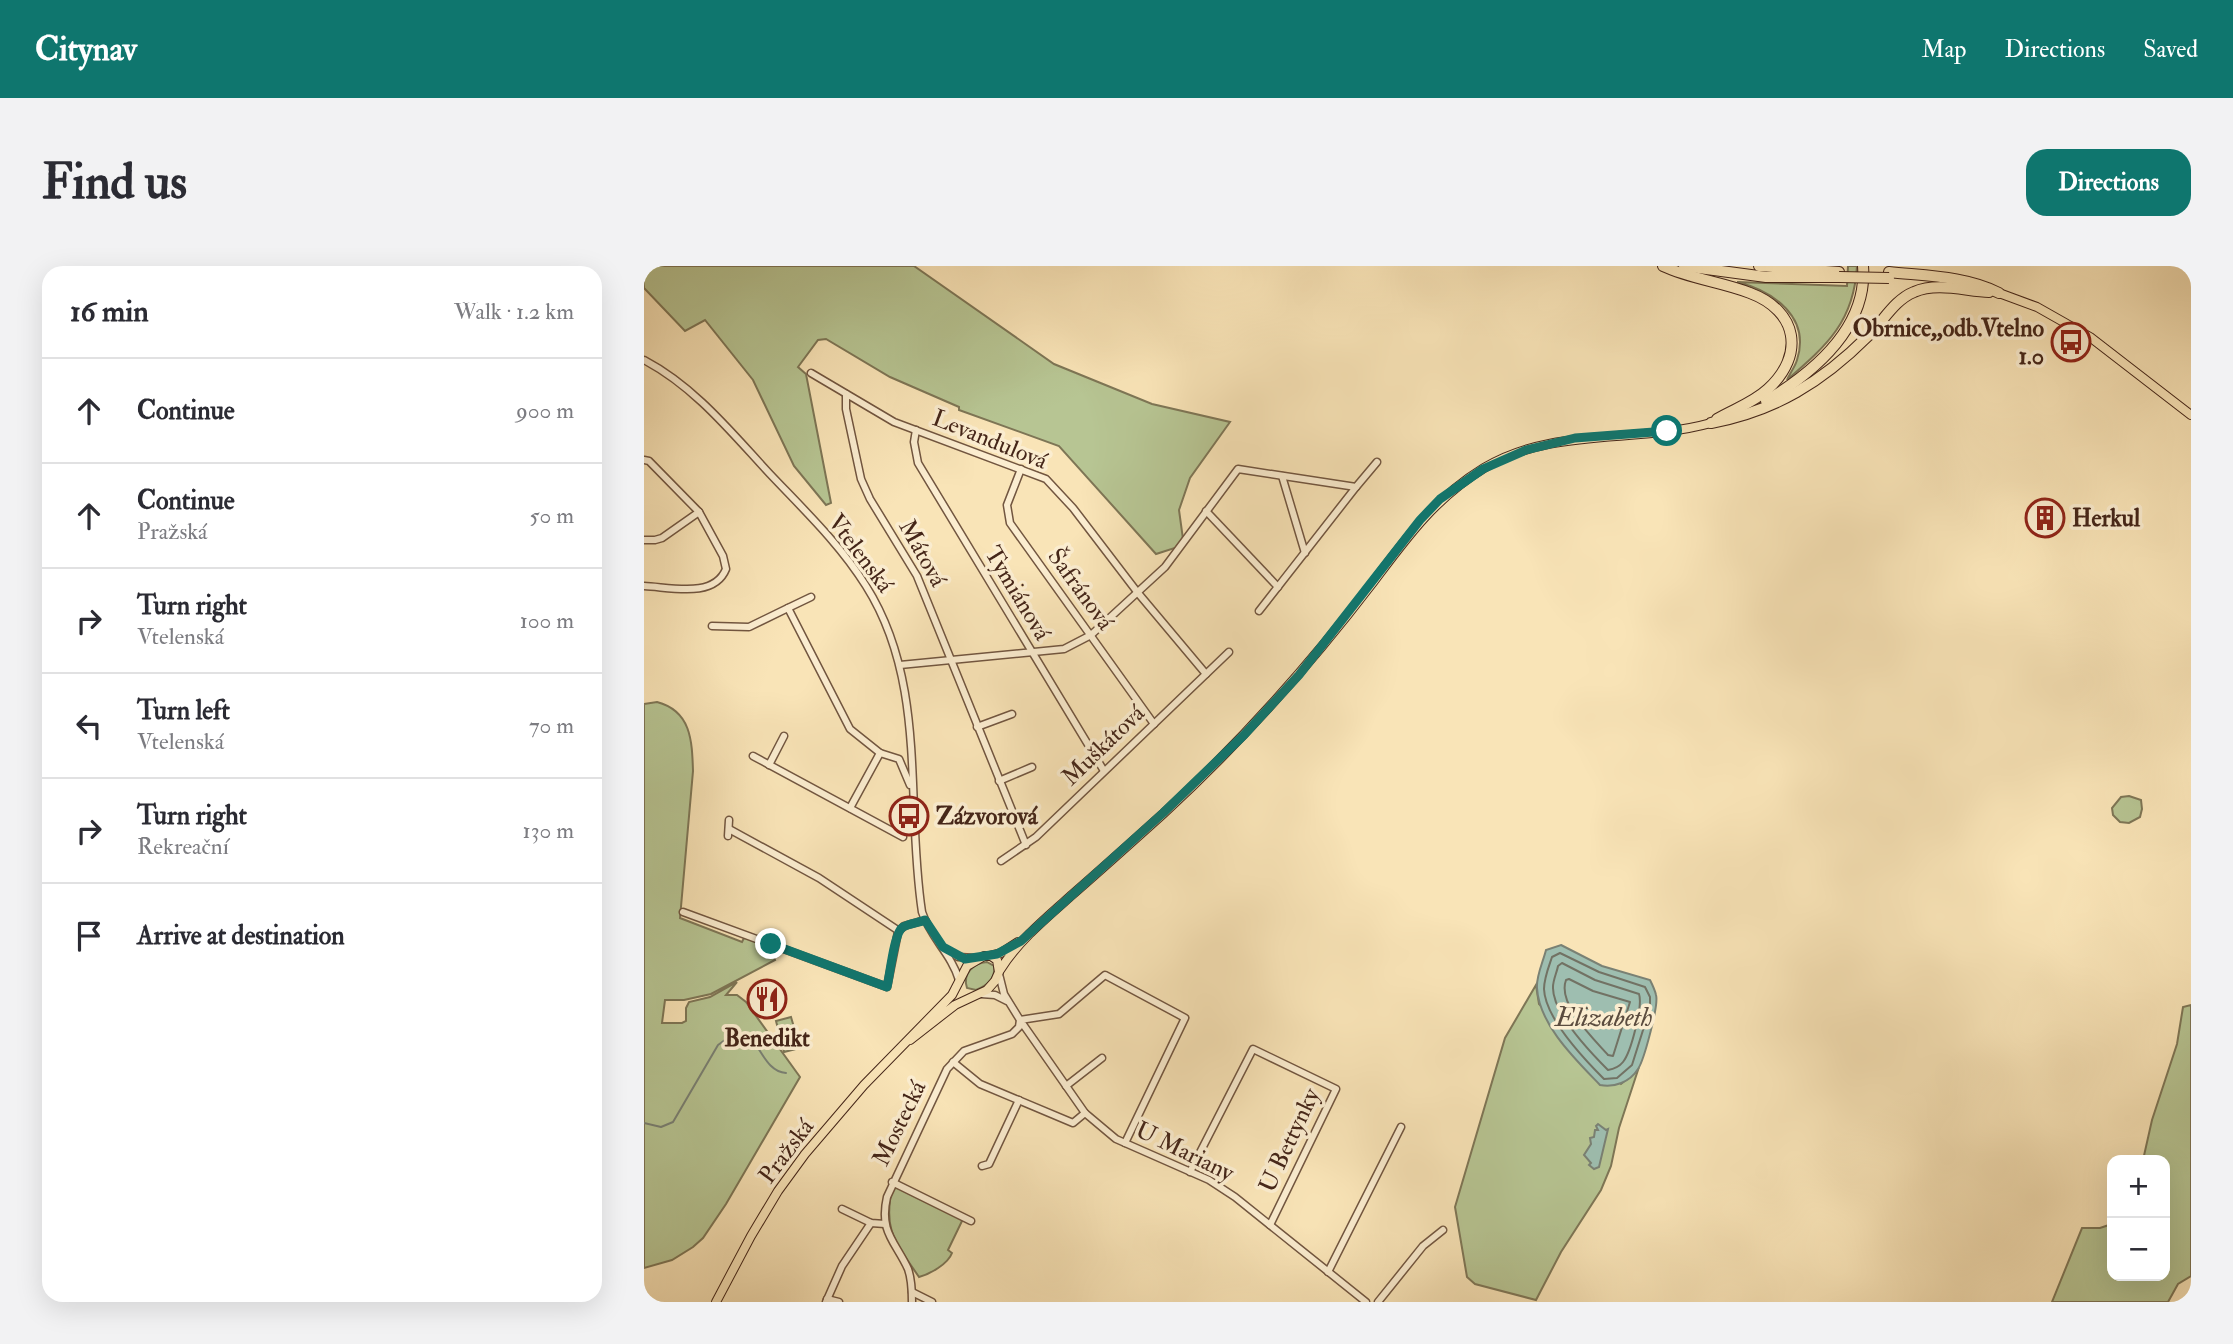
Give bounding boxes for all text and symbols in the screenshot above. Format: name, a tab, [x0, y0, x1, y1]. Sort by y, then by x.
text: Citynav	[35, 29, 137, 70]
text: Map	[1921, 34, 1966, 65]
text: Directions	[2004, 34, 2105, 65]
text: Saved	[2143, 34, 2198, 65]
button: Directions	[2026, 149, 2191, 216]
text: Find us	[42, 152, 187, 213]
text: 16 min	[70, 293, 149, 330]
text: Walk · 1.2 km	[454, 297, 574, 326]
place label: Obrnice,,odb.Vtelno 1.0	[1853, 313, 2044, 372]
bus stop icon: Obrnice,,odb.Vtelno 1.0	[2050, 321, 2092, 363]
icon: ahead	[70, 392, 108, 430]
text: Continue	[137, 395, 235, 427]
text: 900 m	[516, 396, 574, 425]
street label: Levandulová	[928, 402, 1053, 477]
route start	[1651, 415, 1682, 446]
text: Continue	[137, 485, 235, 517]
icon: ahead	[70, 497, 108, 535]
building icon: Herkul	[2024, 497, 2066, 539]
text: 50 m	[530, 501, 574, 530]
place label: Herkul	[2072, 503, 2141, 534]
street label: Vtelenská	[821, 508, 901, 600]
street label: Mátová	[892, 514, 954, 593]
text: Pražská	[137, 517, 208, 546]
street label: Tymiánová	[977, 540, 1058, 647]
street label: Šafránová	[1041, 542, 1122, 637]
text: Turn right	[137, 590, 247, 622]
icon: right	[70, 602, 108, 640]
text: 100 m	[520, 606, 574, 635]
text: Vtelenská	[137, 622, 224, 651]
text: Turn left	[137, 695, 230, 727]
street label: Muškátová	[1055, 697, 1152, 793]
icon: left	[70, 707, 108, 745]
text: 70 m	[529, 711, 574, 740]
text: Vtelenská	[137, 727, 224, 756]
bus stop icon: Zázvorová	[888, 795, 930, 837]
text: Turn right	[137, 800, 247, 832]
place label: Zázvorová	[936, 801, 1039, 832]
icon: right	[70, 812, 108, 850]
text: 130 m	[522, 816, 574, 845]
text: Rekreační	[137, 832, 229, 861]
icon: arrive	[70, 917, 108, 955]
text: Arrive at destination	[137, 920, 345, 952]
route end	[755, 928, 786, 959]
restaurant icon: Benedikt	[746, 978, 788, 1020]
water label: Elizabeth	[1553, 1002, 1653, 1034]
place label: Benedikt	[724, 1023, 810, 1054]
street label: Mostecká	[866, 1074, 934, 1171]
street label: U Bettynky	[1252, 1083, 1327, 1197]
street label: Pražská	[752, 1112, 822, 1190]
street label: U Mariany	[1130, 1114, 1240, 1189]
map controls	[2107, 1155, 2170, 1281]
button: +	[2107, 1155, 2170, 1218]
button: −	[2107, 1218, 2170, 1281]

